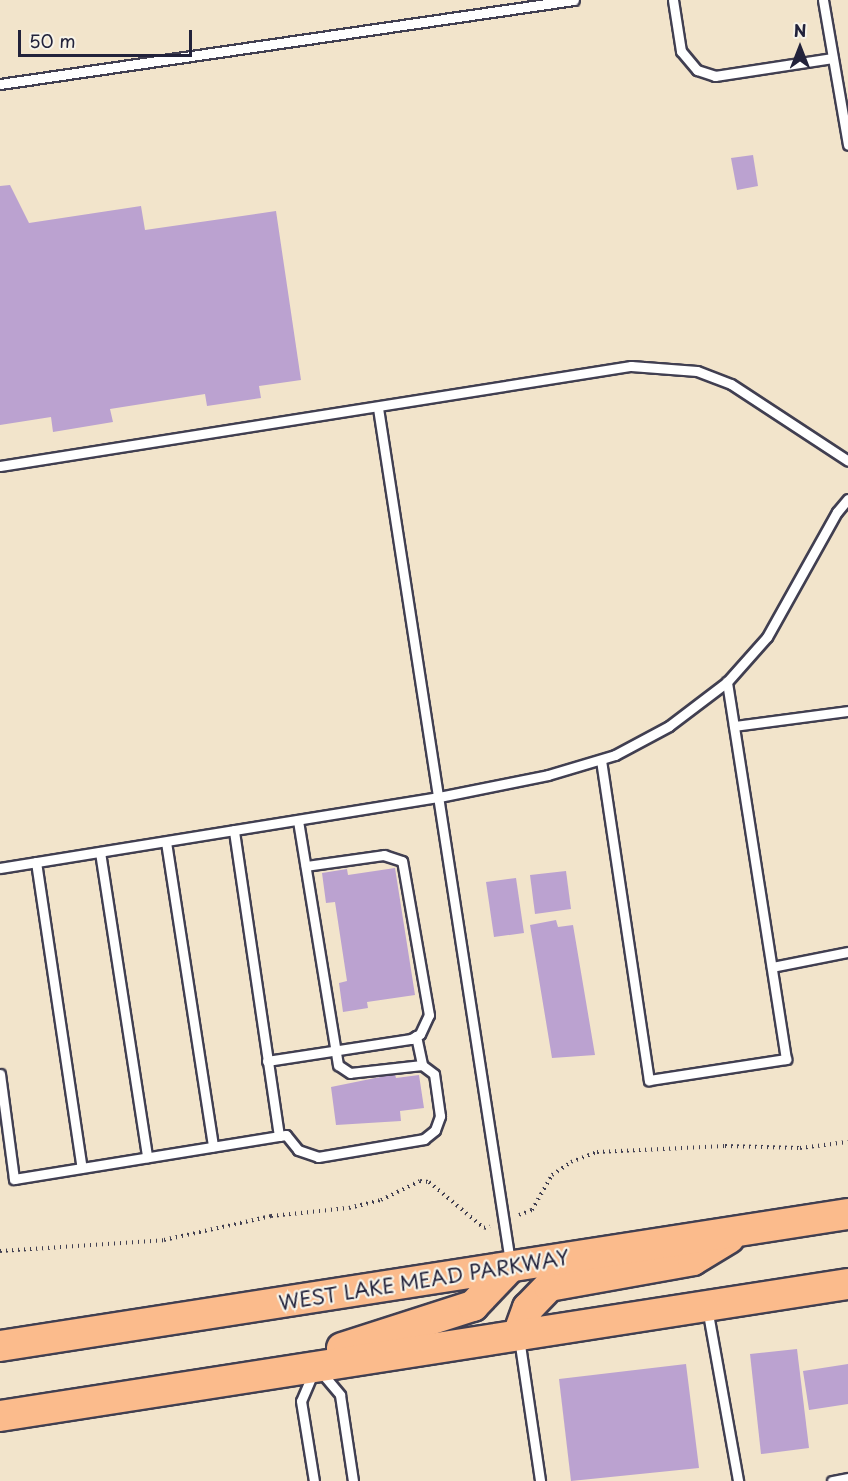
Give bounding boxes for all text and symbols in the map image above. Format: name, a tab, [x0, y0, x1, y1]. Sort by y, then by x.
scale bar	[21, 18, 195, 56]
north arrow	[770, 18, 830, 78]
text: N	[794, 18, 806, 42]
text: 50 m	[29, 27, 76, 54]
street label: WEST LAKE MEAD PARKWAY	[278, 1245, 570, 1315]

